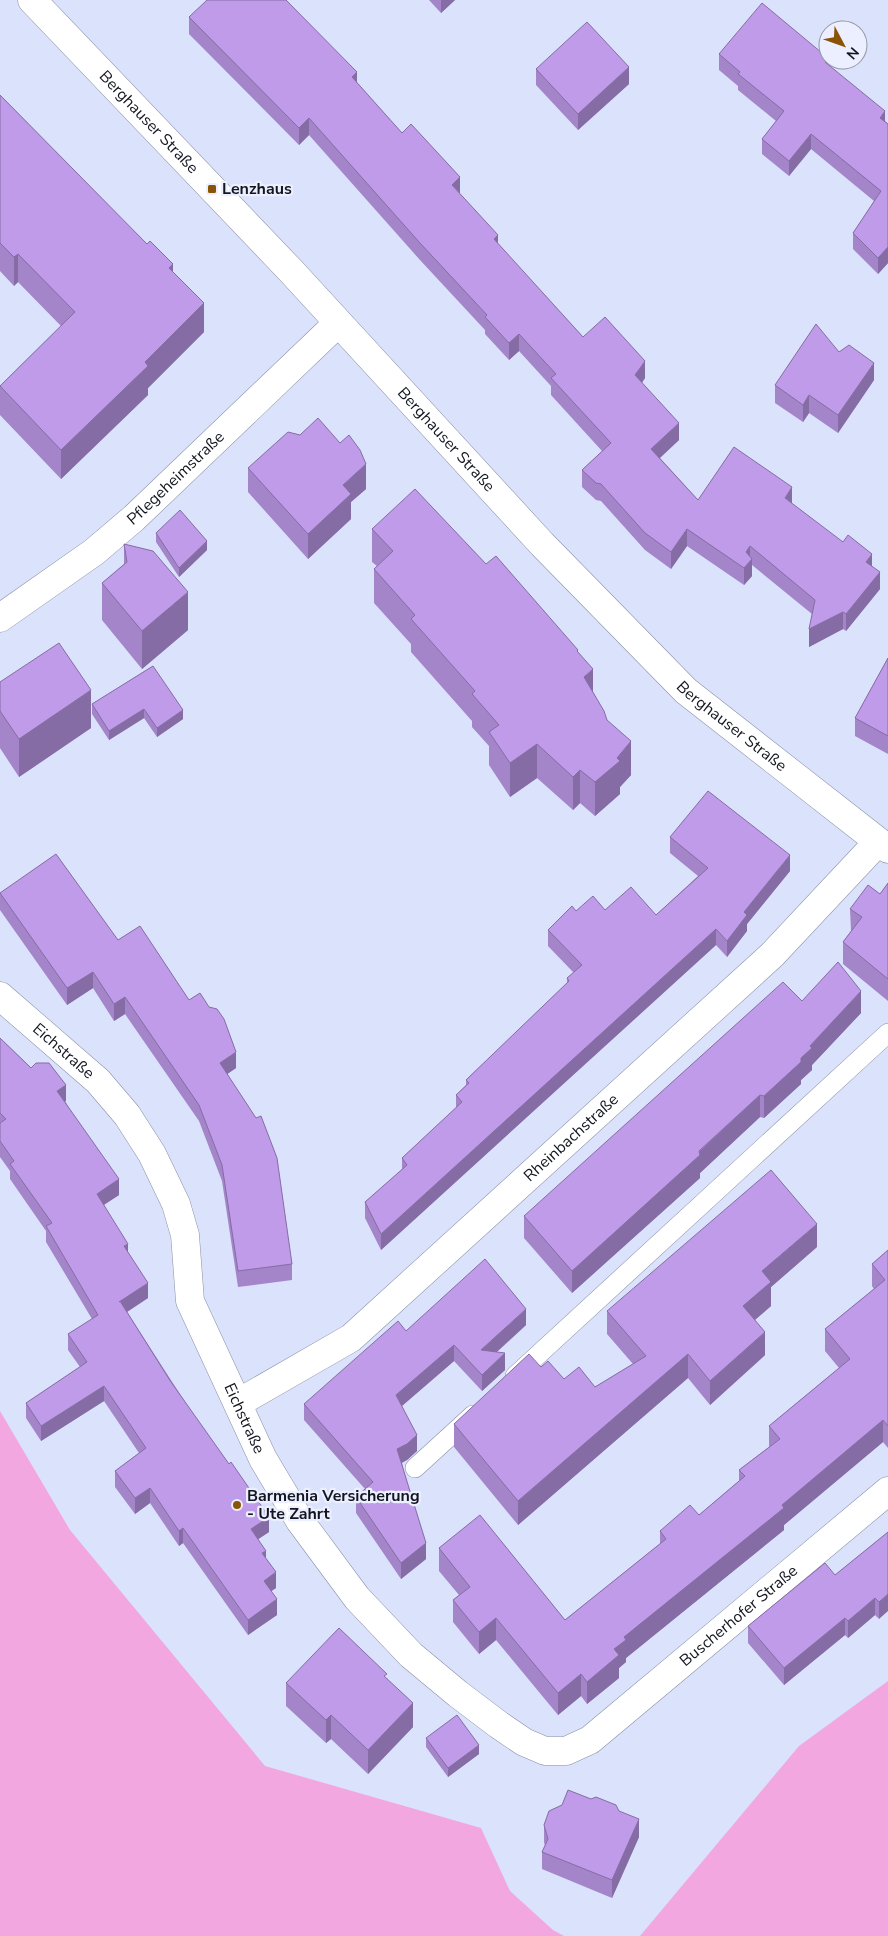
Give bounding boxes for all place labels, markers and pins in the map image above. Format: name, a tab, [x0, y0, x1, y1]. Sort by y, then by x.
place label: Lenzhaus	[222, 178, 292, 200]
marker: Lenzhaus	[206, 183, 218, 195]
place label: Barmenia Versicherung - Ute Zahrt	[247, 1485, 420, 1525]
marker: Barmenia Versicherung - Ute Zahrt	[231, 1499, 243, 1511]

